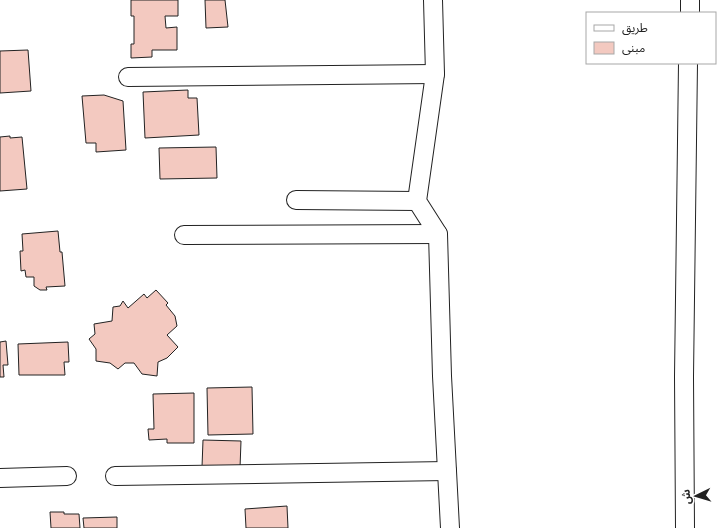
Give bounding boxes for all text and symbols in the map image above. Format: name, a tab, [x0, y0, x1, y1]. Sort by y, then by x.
legend	[586, 12, 716, 64]
text: طريق	[622, 20, 648, 36]
text: مبنى	[622, 40, 645, 55]
north arrow	[676, 476, 716, 516]
text: ش	[678, 489, 694, 505]

